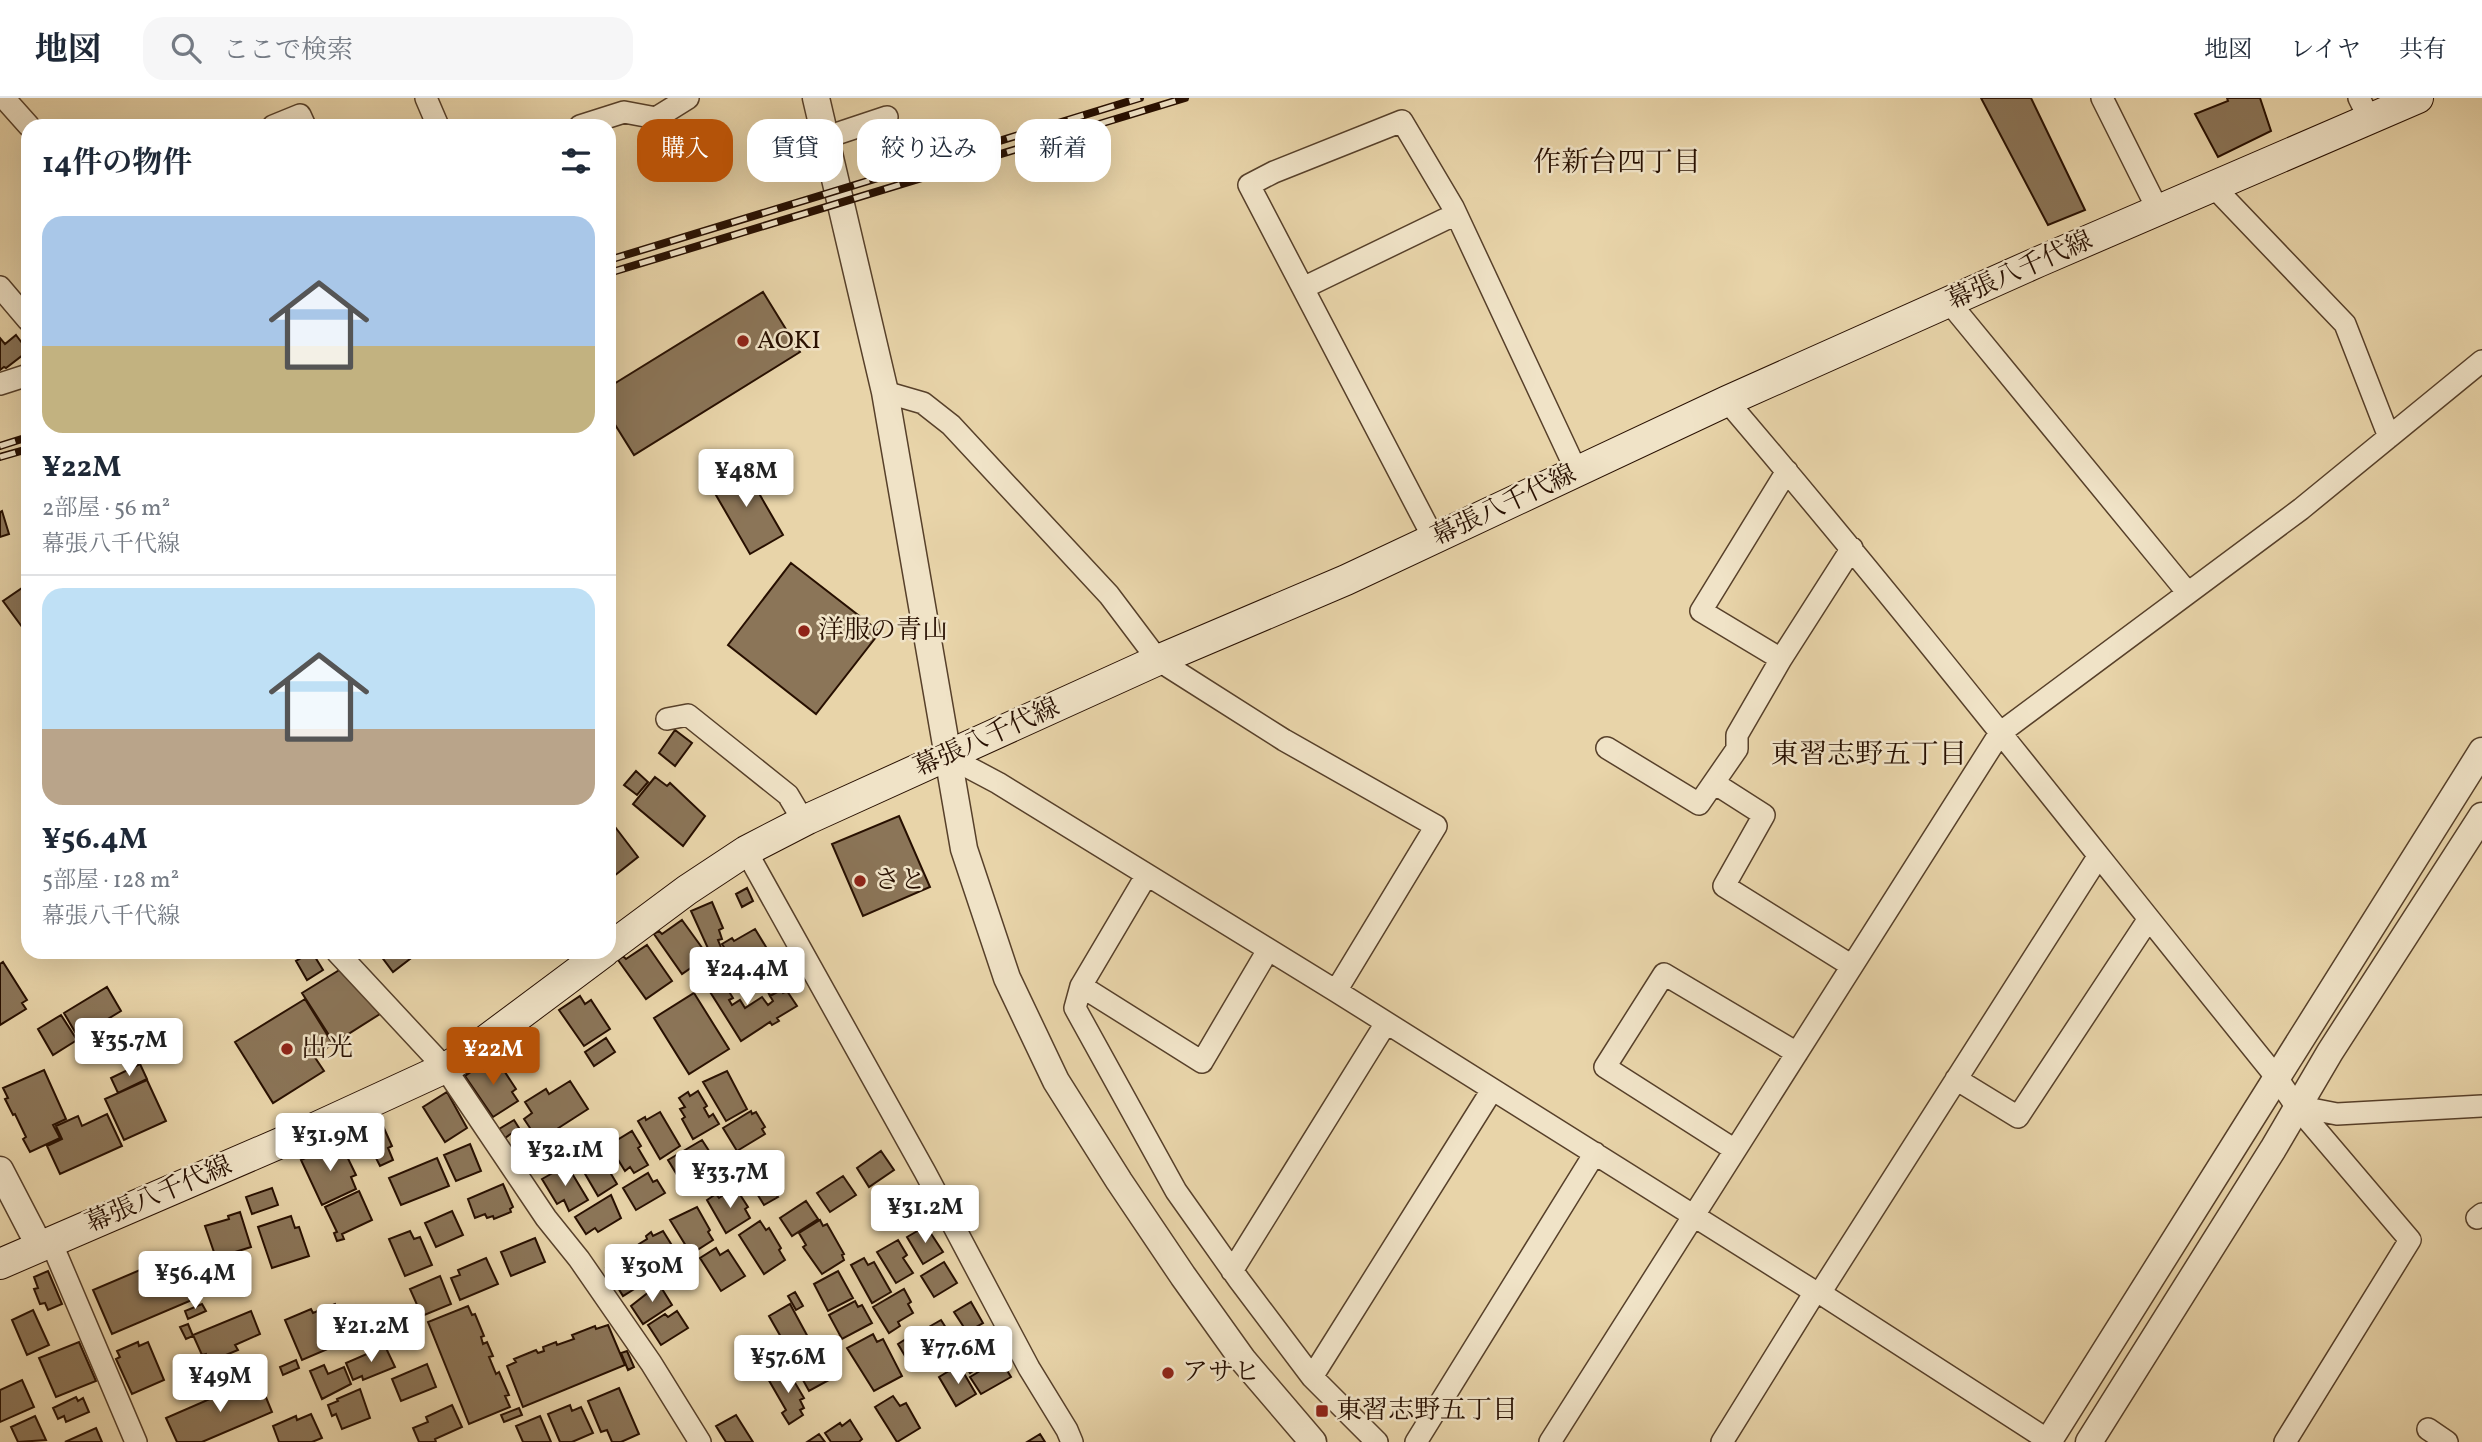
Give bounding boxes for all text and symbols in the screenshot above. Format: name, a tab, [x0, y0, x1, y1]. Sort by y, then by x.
search box	[143, 17, 633, 80]
text: 地図	[35, 29, 101, 75]
icon: search	[167, 29, 205, 67]
text: ここで検索	[223, 33, 353, 69]
text: 地図	[2204, 34, 2252, 68]
text: レイヤ	[2290, 34, 2361, 68]
text: 共有	[2399, 34, 2447, 68]
chip: 購入	[637, 119, 733, 182]
chip: 賃貸	[747, 119, 843, 182]
chip: 絞り込み	[857, 119, 1001, 182]
chip: 新着	[1015, 119, 1111, 182]
icon: filters	[557, 142, 595, 180]
text: 14件の物件	[42, 143, 192, 185]
district label: 作新台四丁目	[1533, 144, 1701, 183]
street label: 幕張八千代線	[1941, 223, 2099, 319]
icon: home	[256, 262, 382, 388]
place label: AOKI	[757, 323, 821, 359]
marker: AOKI	[735, 333, 751, 349]
text: ¥22M	[42, 447, 121, 489]
pin: ¥48M	[705, 450, 787, 509]
text: ¥48M	[714, 456, 778, 488]
street label: 幕張八千代線	[1426, 457, 1582, 555]
text: 2部屋 · 56 m²	[42, 493, 170, 525]
text: 幕張八千代線	[42, 529, 180, 561]
place label: 洋服の青山	[818, 613, 948, 649]
marker: 洋服の青山	[796, 623, 812, 639]
icon: home	[256, 634, 382, 760]
street label: 幕張八千代線	[908, 690, 1066, 786]
district label: 東習志野五丁目	[1771, 736, 1967, 775]
text: ¥56.4M	[42, 819, 148, 861]
place label: さと	[874, 863, 926, 899]
text: 5部屋 · 128 m²	[42, 865, 179, 897]
marker: さと	[852, 873, 868, 889]
text: 幕張八千代線	[42, 901, 180, 933]
pin: ¥24.4M	[690, 948, 804, 1007]
text: ¥24.4M	[706, 954, 788, 986]
pin: ¥35.7M	[72, 1018, 186, 1078]
text: ¥35.7M	[91, 1025, 167, 1057]
pin: ¥22M	[452, 1028, 534, 1087]
place label: 出光	[301, 1031, 353, 1067]
text: ¥22M	[463, 1034, 523, 1066]
marker: 出光	[279, 1041, 295, 1057]
pin: ¥31.9M	[273, 1114, 387, 1173]
text: ¥31.9M	[292, 1120, 368, 1152]
pin: ¥32.1M	[508, 1128, 622, 1188]
text: ¥32.1M	[527, 1135, 603, 1167]
street label: 幕張八千代線	[80, 1148, 238, 1242]
pin: ¥33.7M	[673, 1150, 787, 1210]
text: ¥33.7M	[692, 1157, 768, 1189]
pin: ¥31.2M	[868, 1186, 982, 1245]
text: ¥31.2M	[887, 1192, 963, 1224]
pin: ¥30M	[611, 1244, 693, 1304]
text: ¥30M	[621, 1251, 683, 1283]
pin: ¥56.4M	[138, 1252, 252, 1311]
text: ¥56.4M	[155, 1258, 235, 1290]
pin: ¥21.2M	[314, 1304, 428, 1364]
text: ¥21.2M	[333, 1311, 409, 1343]
pin: ¥77.6M	[901, 1326, 1015, 1386]
text: ¥77.6M	[920, 1333, 996, 1365]
pin: ¥57.6M	[731, 1336, 845, 1395]
text: ¥57.6M	[750, 1342, 826, 1374]
pin: ¥49M	[179, 1354, 261, 1414]
place label: アサヒ	[1182, 1355, 1260, 1391]
text: ¥49M	[189, 1361, 251, 1393]
marker: アサヒ	[1160, 1365, 1176, 1381]
place label: 東習志野五丁目	[1336, 1393, 1518, 1429]
marker: 東習志野五丁目	[1314, 1403, 1330, 1419]

